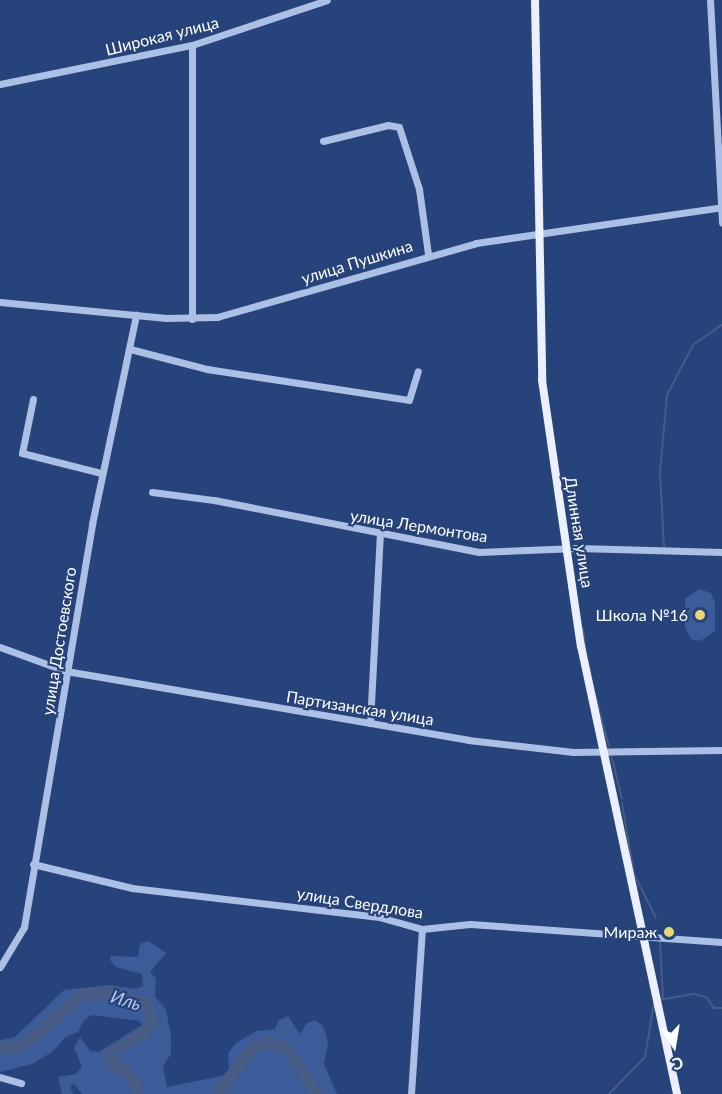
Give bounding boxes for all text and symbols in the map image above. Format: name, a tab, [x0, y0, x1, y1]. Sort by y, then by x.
street label: Широкая улица	[103, 13, 221, 59]
street label: улица Пушкина	[299, 236, 415, 288]
street label: Длинная улица	[561, 475, 597, 589]
street label: улица Лермонтова	[349, 506, 489, 546]
street label: улица Достоевского	[38, 566, 80, 716]
place label: Школа №16	[596, 605, 688, 625]
marker: Школа №16	[693, 608, 707, 622]
street label: Партизанская улица	[285, 687, 435, 729]
street label: улица Свердлова	[295, 884, 425, 922]
place label: Мираж	[604, 922, 657, 942]
marker: Мираж	[662, 925, 676, 939]
water label: Иль	[108, 985, 144, 1015]
north arrow	[644, 1016, 704, 1076]
text: С	[671, 1054, 685, 1074]

